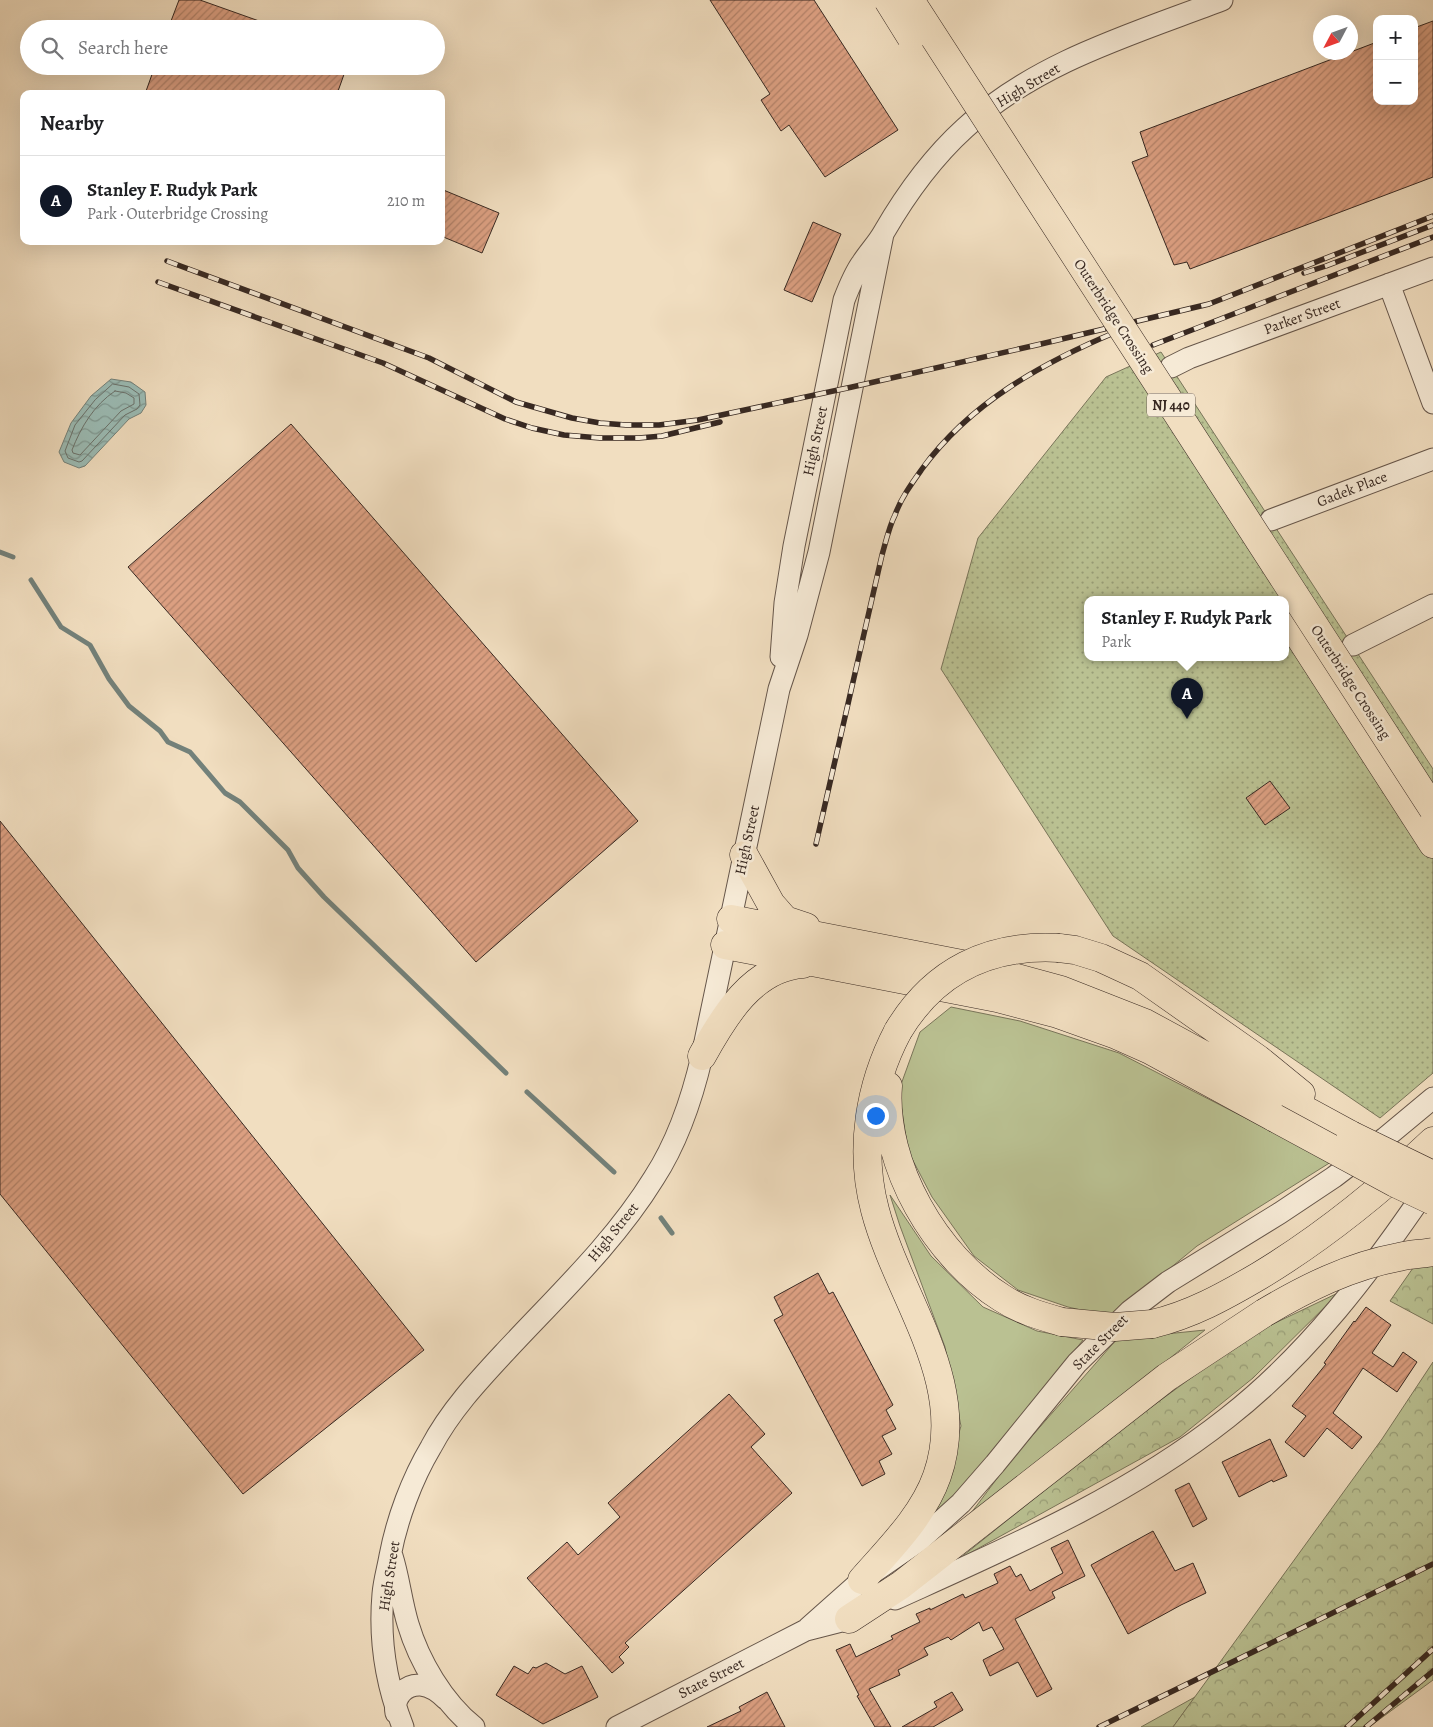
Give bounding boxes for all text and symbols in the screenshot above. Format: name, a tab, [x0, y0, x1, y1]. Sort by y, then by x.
north arrow	[1313, 15, 1358, 60]
map controls	[1373, 15, 1418, 105]
button: +	[1373, 15, 1418, 60]
search box	[20, 20, 445, 75]
icon: search	[38, 34, 66, 62]
text: Search here	[78, 35, 168, 61]
street label: High Street	[993, 58, 1064, 112]
button: −	[1373, 60, 1418, 105]
text: Nearby	[40, 109, 103, 137]
text: Stanley F. Rudyk Park	[87, 177, 257, 203]
text: A	[51, 190, 61, 212]
text: 210 m	[387, 190, 425, 212]
text: Park · Outerbridge Crossing	[87, 203, 268, 225]
street label: Outerbridge Crossing	[1069, 255, 1159, 378]
street label: Parker Street	[1261, 293, 1343, 339]
road number: NJ 440	[1147, 394, 1195, 416]
street label: High Street	[798, 404, 832, 478]
street label: Gadek Place	[1314, 466, 1390, 512]
popup	[1084, 596, 1289, 661]
text: Stanley F. Rudyk Park	[1101, 605, 1272, 631]
street label: Outerbridge Crossing	[1306, 621, 1396, 744]
text: Park	[1101, 631, 1131, 653]
pin: A	[1171, 678, 1203, 719]
street label: High Street	[730, 803, 764, 877]
your location	[863, 1103, 889, 1129]
street label: High Street	[583, 1198, 643, 1266]
street label: State Street	[1068, 1310, 1132, 1374]
street label: High Street	[374, 1539, 404, 1613]
street label: State Street	[675, 1653, 747, 1703]

